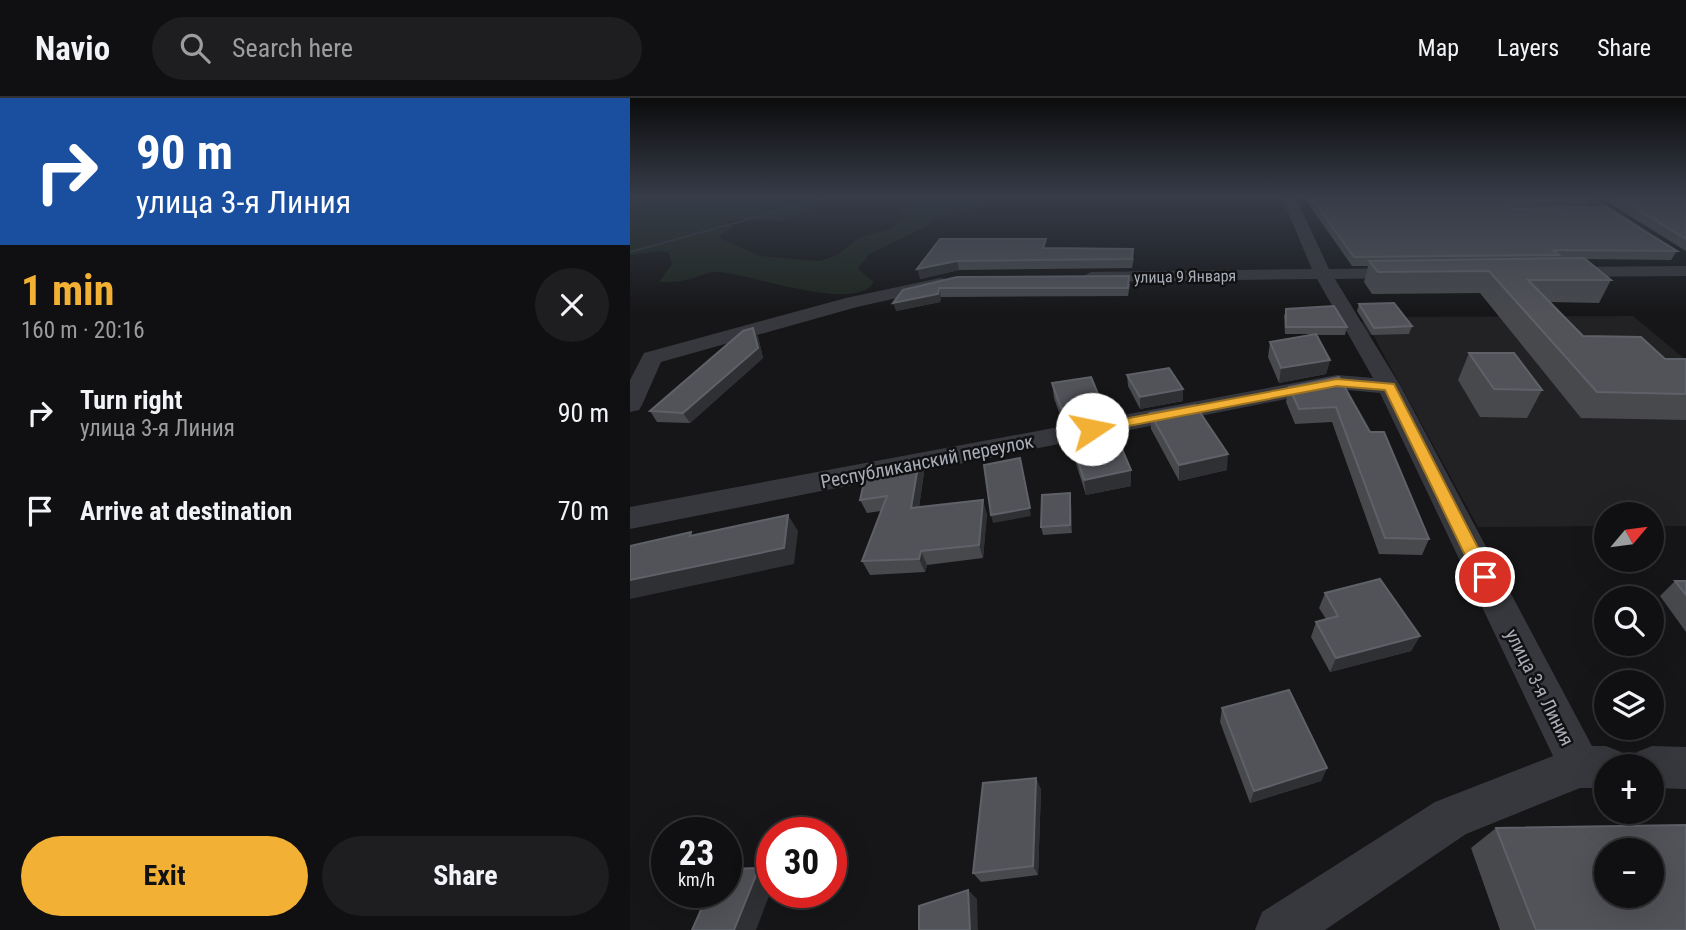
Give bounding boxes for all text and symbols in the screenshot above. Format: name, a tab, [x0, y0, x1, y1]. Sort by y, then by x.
search box	[152, 17, 642, 80]
text: Navio	[35, 29, 110, 68]
icon: search	[176, 29, 214, 67]
text: Search here	[232, 33, 353, 63]
text: Map	[1418, 34, 1459, 62]
text: Layers	[1497, 34, 1559, 62]
text: Share	[1597, 34, 1651, 62]
text: 90 m	[136, 124, 233, 181]
icon: right	[21, 126, 112, 217]
text: улица 3-я Линия	[136, 183, 351, 221]
text: 1 min	[21, 266, 114, 315]
street label: улица 9 Января	[1134, 266, 1236, 287]
button: close	[535, 268, 609, 342]
text: 160 m · 20:16	[21, 317, 145, 344]
text: Turn right	[80, 385, 182, 415]
position arrow	[1055, 392, 1129, 466]
icon: right	[21, 394, 59, 432]
text: 90 m	[558, 398, 609, 428]
text: улица 3-я Линия	[80, 415, 235, 442]
street label: Республиканский переулок	[819, 430, 1036, 493]
icon: arrive	[21, 492, 59, 530]
text: Arrive at destination	[80, 496, 292, 526]
text: 70 m	[558, 496, 609, 526]
north arrow	[1594, 502, 1664, 572]
map controls	[1594, 502, 1664, 908]
pin	[1455, 547, 1515, 607]
icon: arrive	[1466, 558, 1504, 596]
button: search	[1594, 586, 1664, 656]
street label: улица 3-я Линия	[1500, 625, 1579, 749]
button: layers	[1594, 670, 1664, 740]
button: +	[1594, 754, 1664, 824]
speed limit sign: 30	[756, 817, 847, 908]
text: 23	[679, 833, 714, 874]
button: Exit	[21, 836, 308, 916]
button: Share	[322, 836, 609, 916]
button: −	[1594, 838, 1664, 908]
text: km/h	[678, 869, 715, 890]

